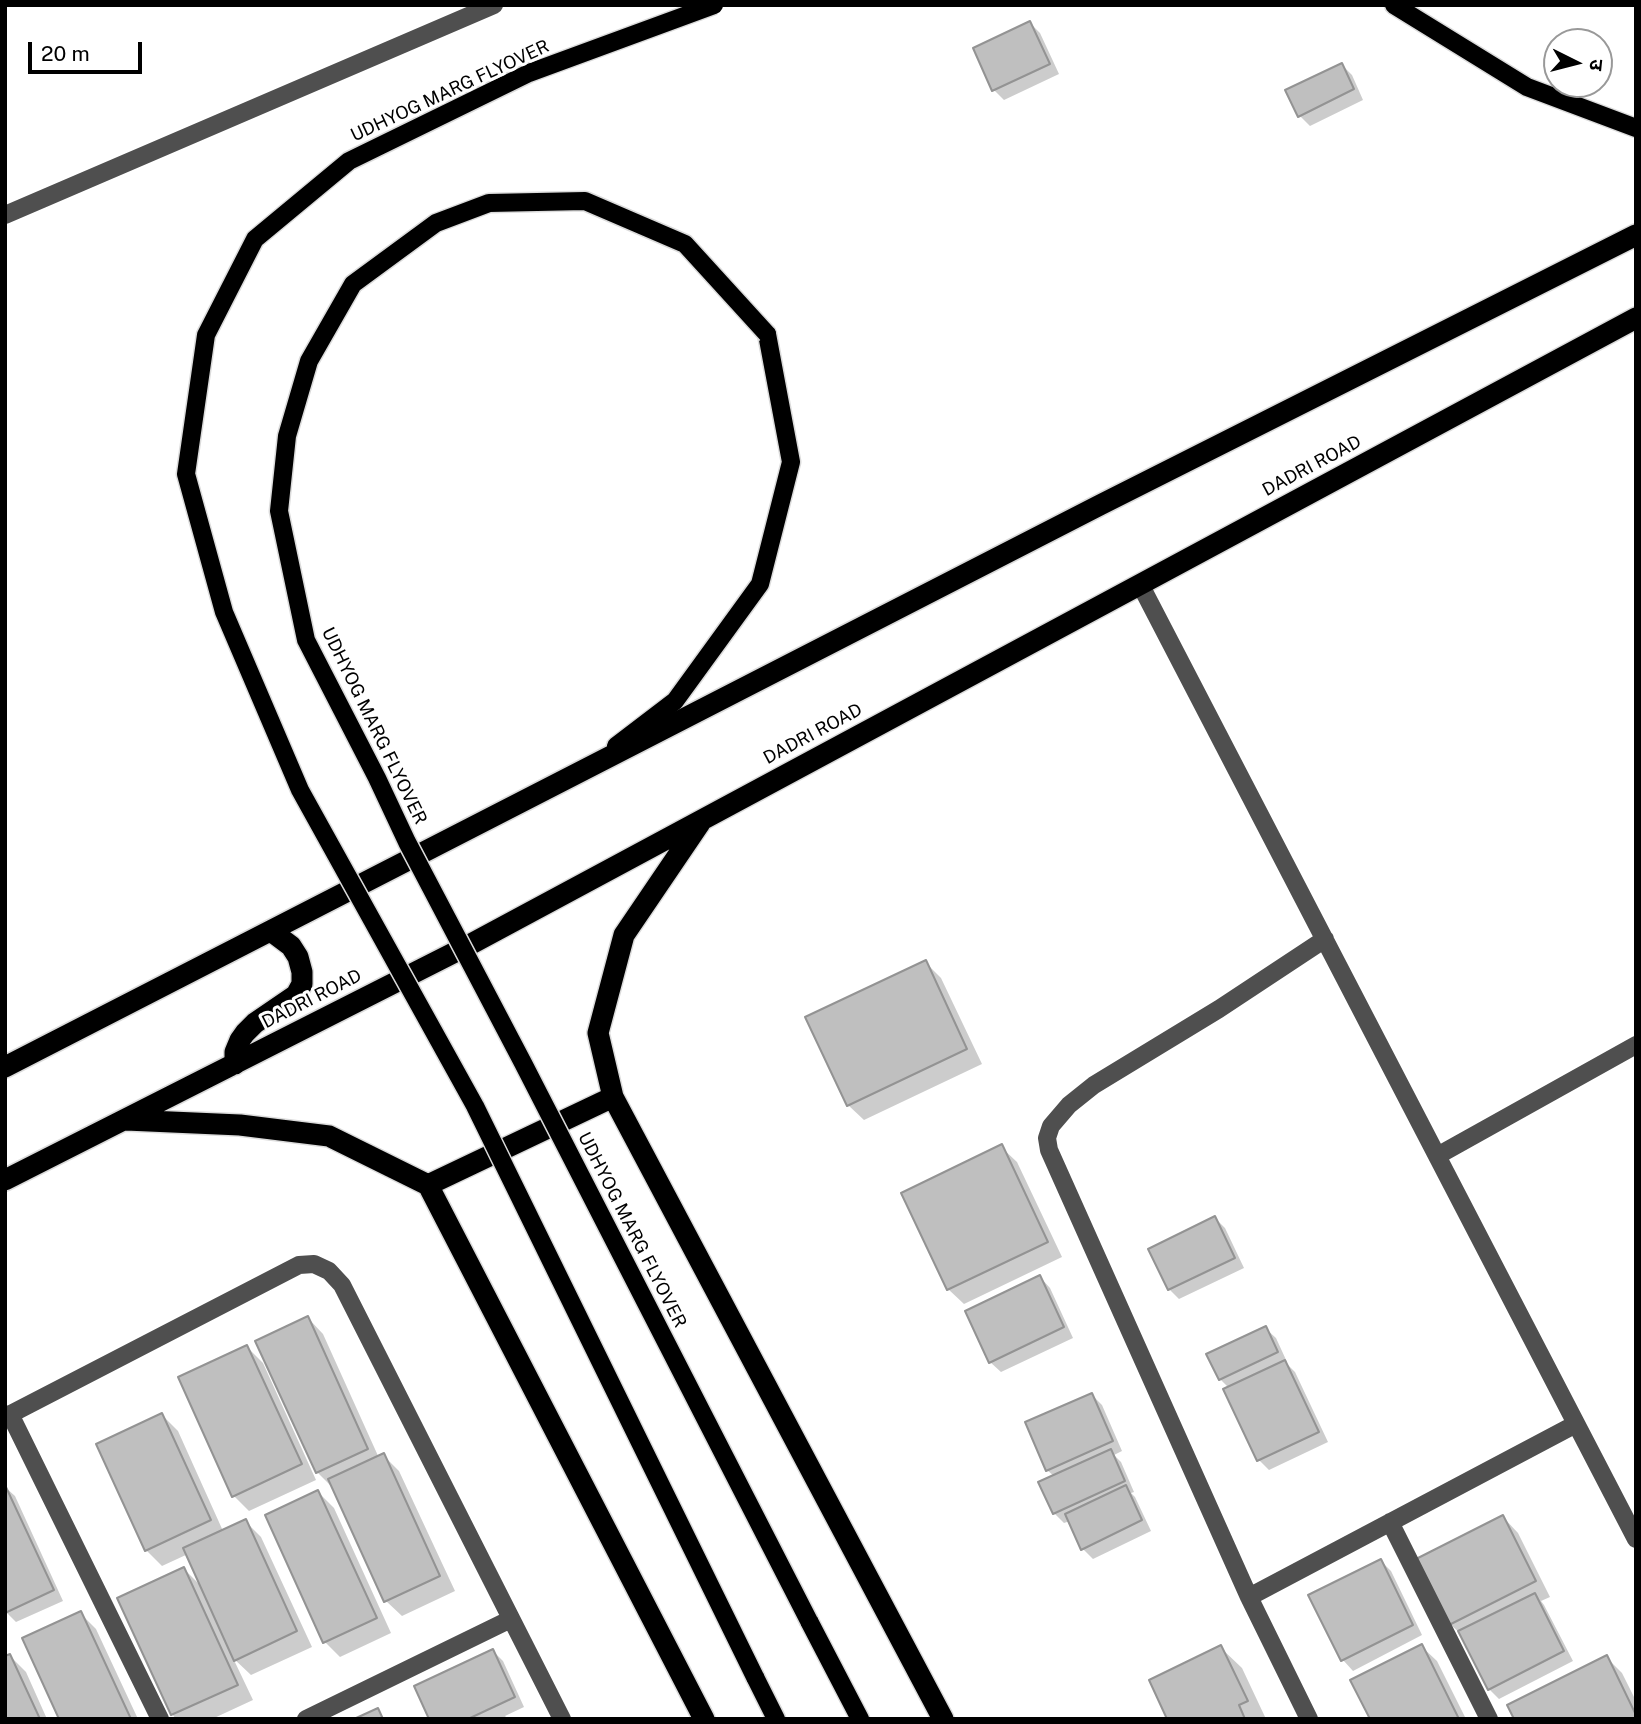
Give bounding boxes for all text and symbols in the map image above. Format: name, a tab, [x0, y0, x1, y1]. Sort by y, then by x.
scale bar	[32, 28, 145, 72]
north arrow	[1543, 28, 1613, 98]
street label: UDHYOG MARG FLYOVER	[347, 35, 553, 147]
text: 20 m	[41, 41, 90, 66]
text: उ	[1585, 58, 1608, 72]
street label: DADRI ROAD	[1259, 431, 1365, 501]
street label: UDHYOG MARG FLYOVER	[317, 624, 431, 828]
street label: DADRI ROAD	[760, 699, 866, 769]
street label: DADRI ROAD	[259, 965, 365, 1033]
street label: UDHYOG MARG FLYOVER	[573, 1129, 691, 1331]

